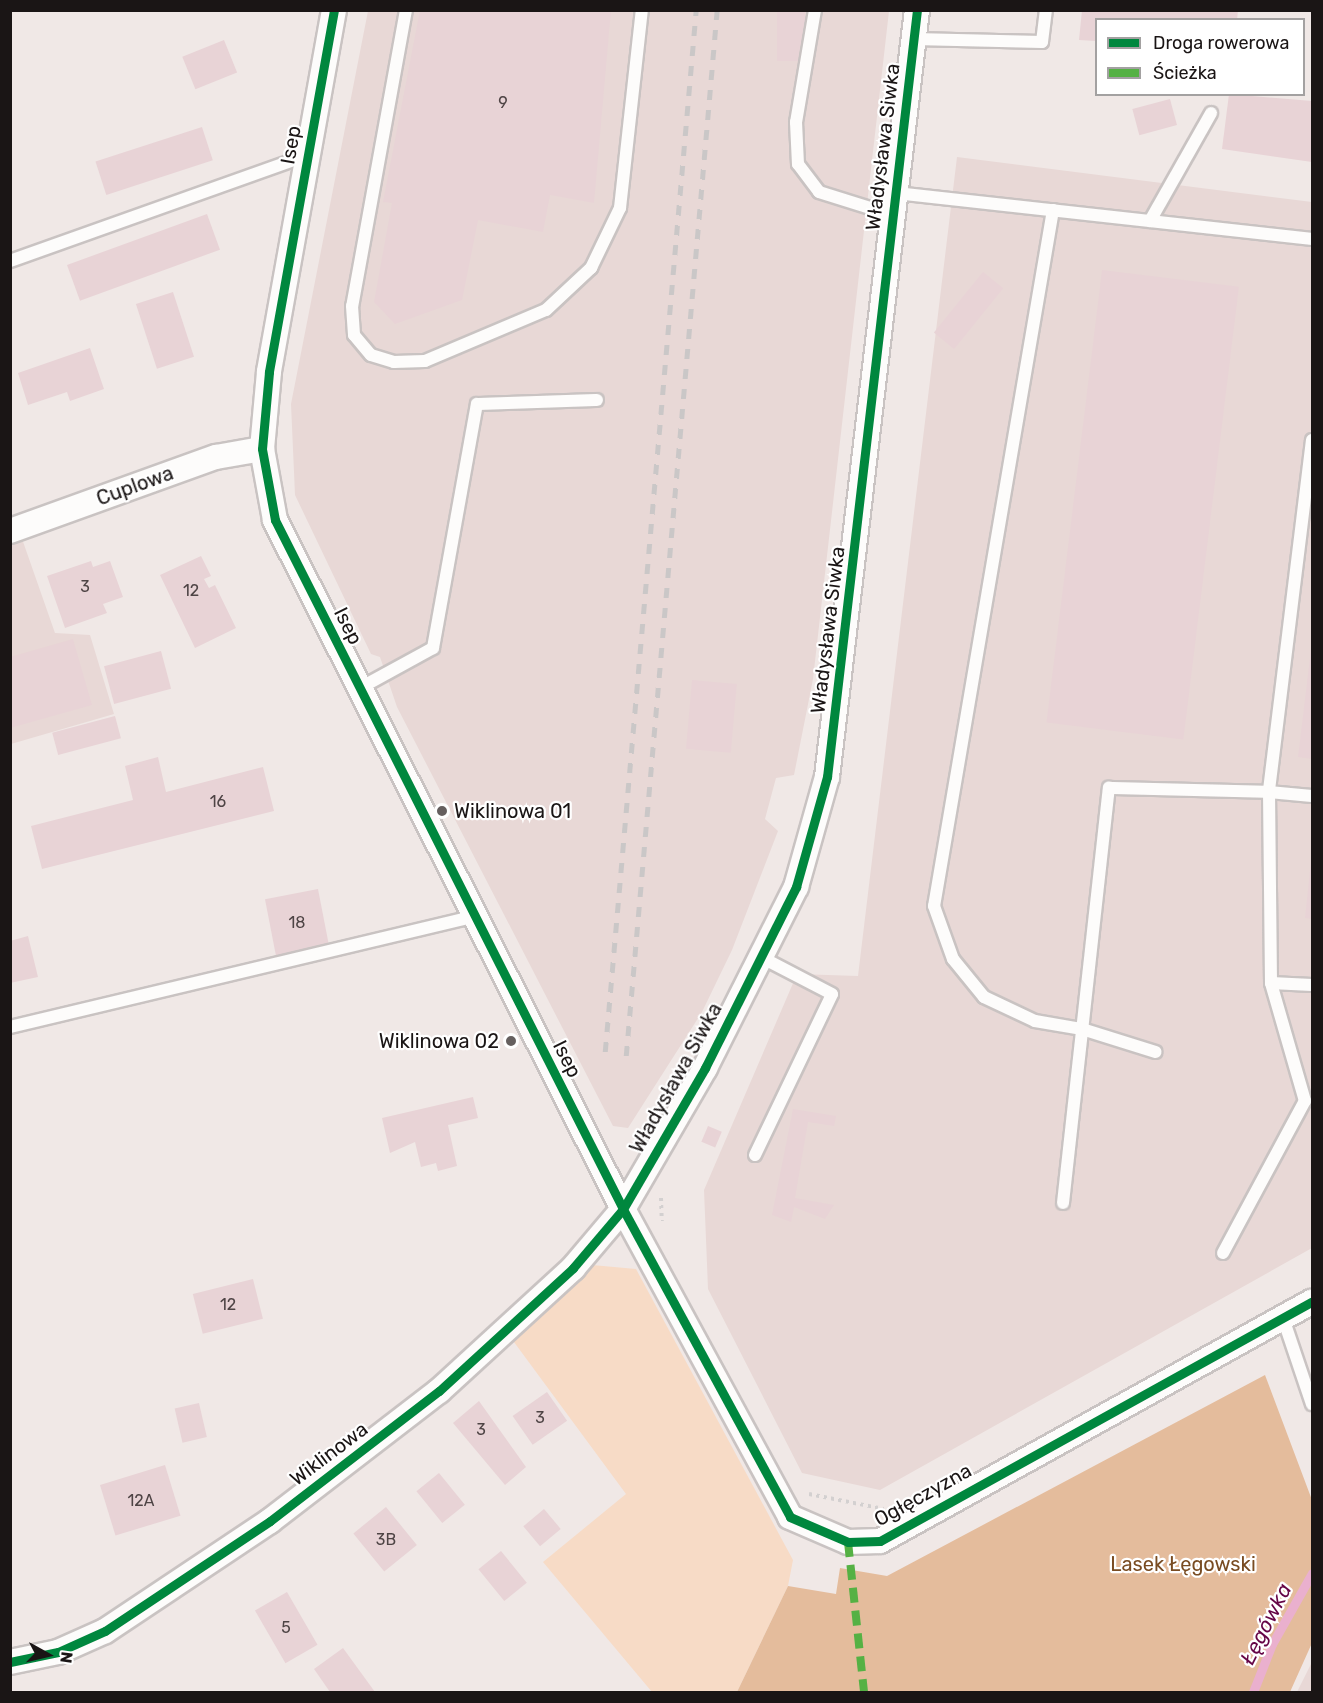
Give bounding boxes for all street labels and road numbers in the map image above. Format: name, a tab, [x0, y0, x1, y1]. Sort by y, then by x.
street label: Władysława Siwka	[861, 62, 905, 232]
street label: Isep	[276, 124, 306, 166]
street label: Cuplowa	[93, 461, 177, 511]
street label: Władysława Siwka	[806, 545, 850, 715]
street label: Isep	[329, 603, 367, 649]
street label: Władysława Siwka	[625, 999, 727, 1157]
street label: Isep	[548, 1036, 586, 1082]
street label: Wiklinowa	[285, 1417, 373, 1491]
street label: Ogłęczyzna	[870, 1458, 976, 1532]

